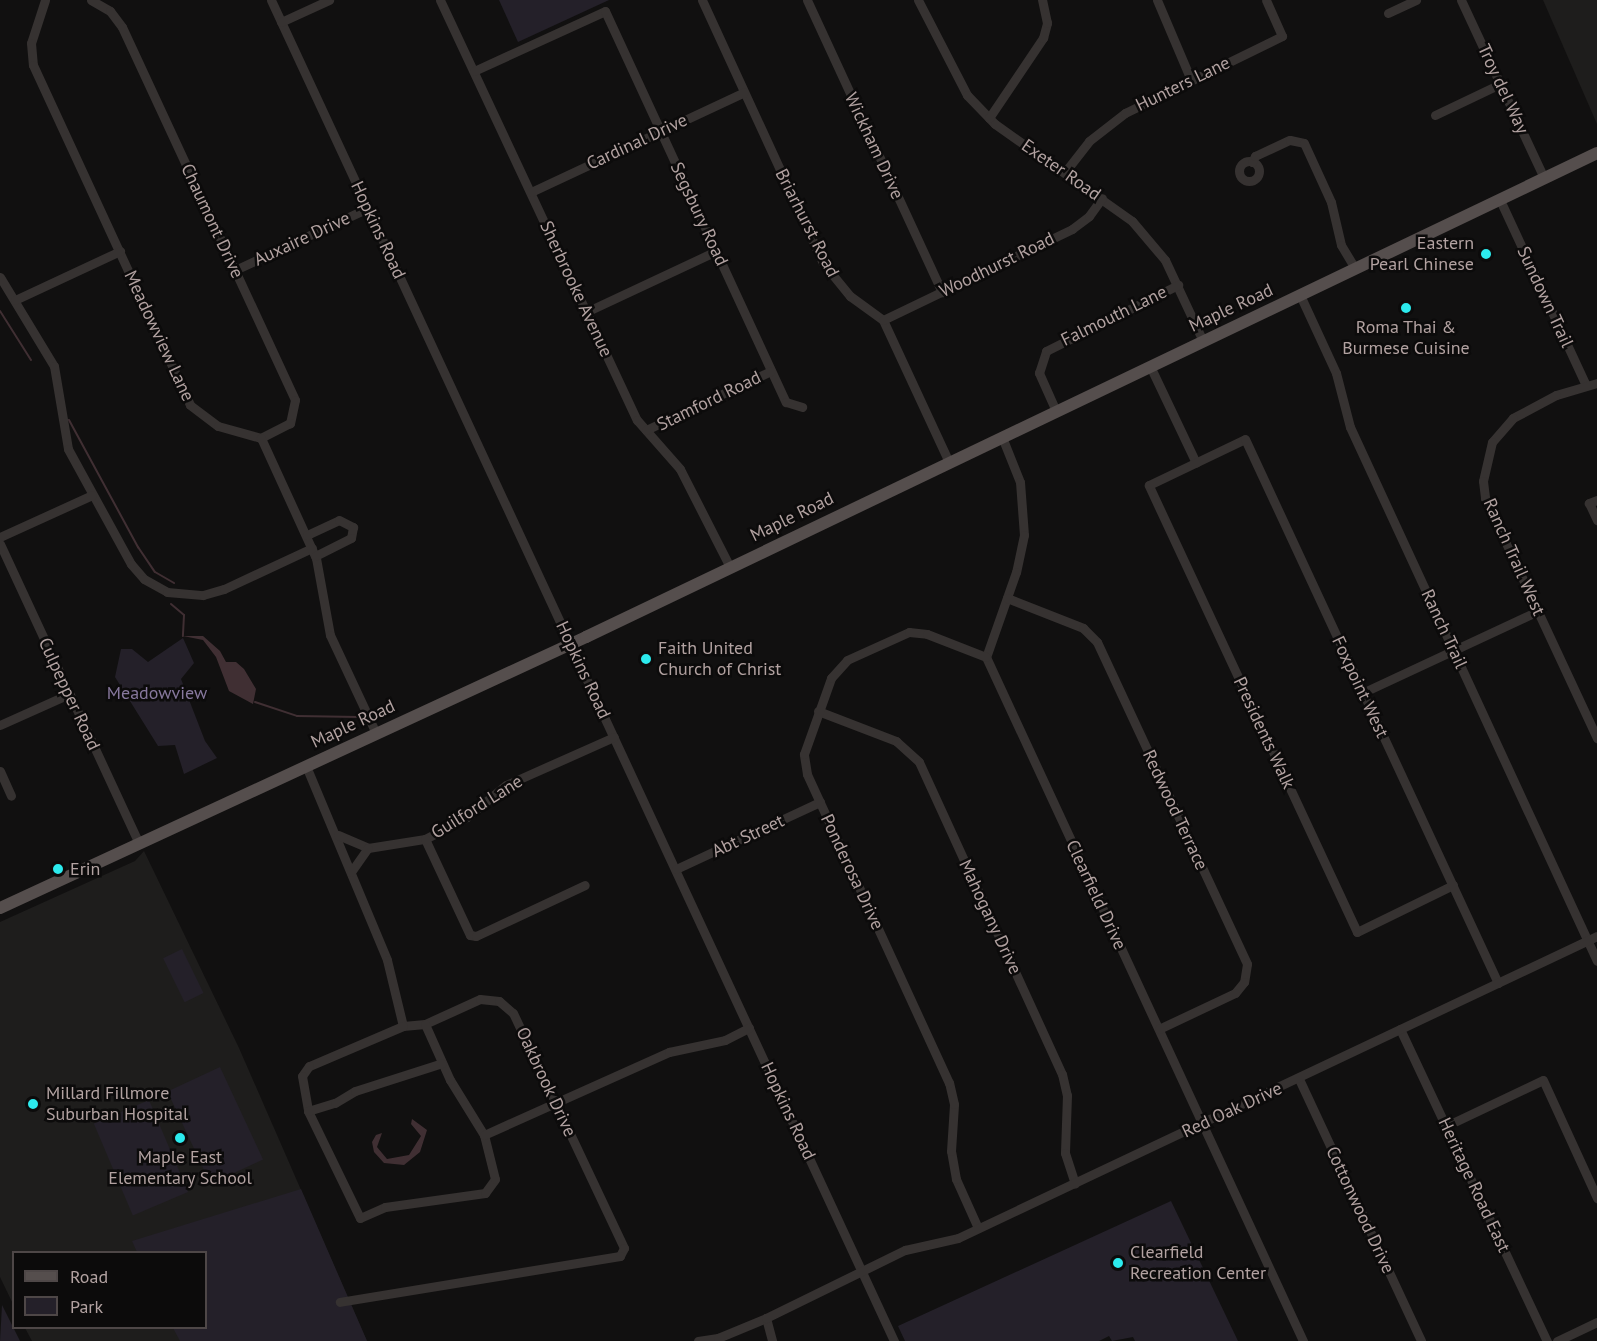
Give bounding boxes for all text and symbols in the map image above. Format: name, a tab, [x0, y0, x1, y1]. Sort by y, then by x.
street label: Troy del Way	[1473, 40, 1533, 138]
street label: Hunters Lane	[1132, 52, 1234, 116]
street label: Wickham Drive	[840, 89, 908, 203]
street label: Cardinal Drive	[583, 109, 691, 175]
street label: Exeter Road	[1017, 135, 1105, 205]
street label: Segsbury Road	[665, 158, 733, 270]
street label: Chaumont Drive	[176, 160, 248, 282]
street label: Briarhurst Road	[770, 165, 844, 281]
street label: Hopkins Road	[346, 178, 410, 282]
street label: Auxaire Drive	[250, 207, 354, 271]
street label: Sherbrooke Avenue	[535, 217, 617, 361]
street label: Woodhurst Road	[936, 228, 1058, 302]
place label: Eastern Pearl Chinese	[1370, 233, 1474, 276]
street label: Sundown Trail	[1512, 243, 1578, 351]
marker: Eastern Pearl Chinese	[1479, 247, 1493, 261]
street label: Meadowview Lane	[119, 267, 199, 405]
street label: Maple Road	[1186, 279, 1276, 337]
street label: Falmouth Lane	[1058, 281, 1170, 351]
marker: Roma Thai & Burmese Cuisine	[1399, 301, 1413, 315]
place label: Roma Thai & Burmese Cuisine	[1342, 317, 1470, 360]
street label: Stamford Road	[653, 367, 765, 435]
street label: Maple Road	[747, 488, 837, 546]
street label: Ranch Trail West	[1478, 495, 1550, 619]
street label: Ranch Trail	[1416, 586, 1472, 672]
street label: Hopkins Road	[551, 618, 615, 722]
street label: Foxpoint West	[1327, 633, 1393, 741]
street label: Culpepper Road	[34, 634, 104, 754]
place label: Faith United Church of Christ	[658, 638, 781, 680]
marker: Faith United Church of Christ	[639, 652, 653, 666]
street label: Presidents Walk	[1229, 673, 1299, 793]
park label: Meadowview	[107, 682, 207, 704]
street label: Maple Road	[308, 695, 398, 753]
street label: Redwood Terrace	[1138, 746, 1212, 874]
street label: Guilford Lane	[427, 770, 527, 844]
street label: Abt Street	[708, 810, 788, 862]
street label: Ponderosa Drive	[816, 811, 888, 933]
street label: Clearfield Drive	[1061, 837, 1131, 953]
street label: Mahogany Drive	[954, 856, 1026, 978]
place label: Erin	[70, 858, 100, 880]
marker: Erin	[51, 862, 65, 876]
street label: Oakbrook Drive	[511, 1024, 581, 1140]
street label: Hopkins Road	[756, 1059, 820, 1163]
street label: Red Oak Drive	[1178, 1077, 1286, 1143]
place label: Millard Fillmore Suburban Hospital	[46, 1083, 188, 1126]
marker: Millard Fillmore Suburban Hospital	[24, 1095, 42, 1113]
street label: Heritage Road East	[1433, 1114, 1515, 1256]
marker: Maple East Elementary School	[173, 1131, 187, 1145]
street label: Cottonwood Drive	[1321, 1143, 1399, 1277]
place label: Maple East Elementary School	[108, 1147, 252, 1190]
place label: Clearfield Recreation Center	[1130, 1242, 1266, 1284]
legend	[12, 1251, 207, 1329]
marker: Clearfield Recreation Center	[1111, 1256, 1125, 1270]
text: Road	[70, 1265, 108, 1288]
text: Park	[70, 1295, 103, 1318]

